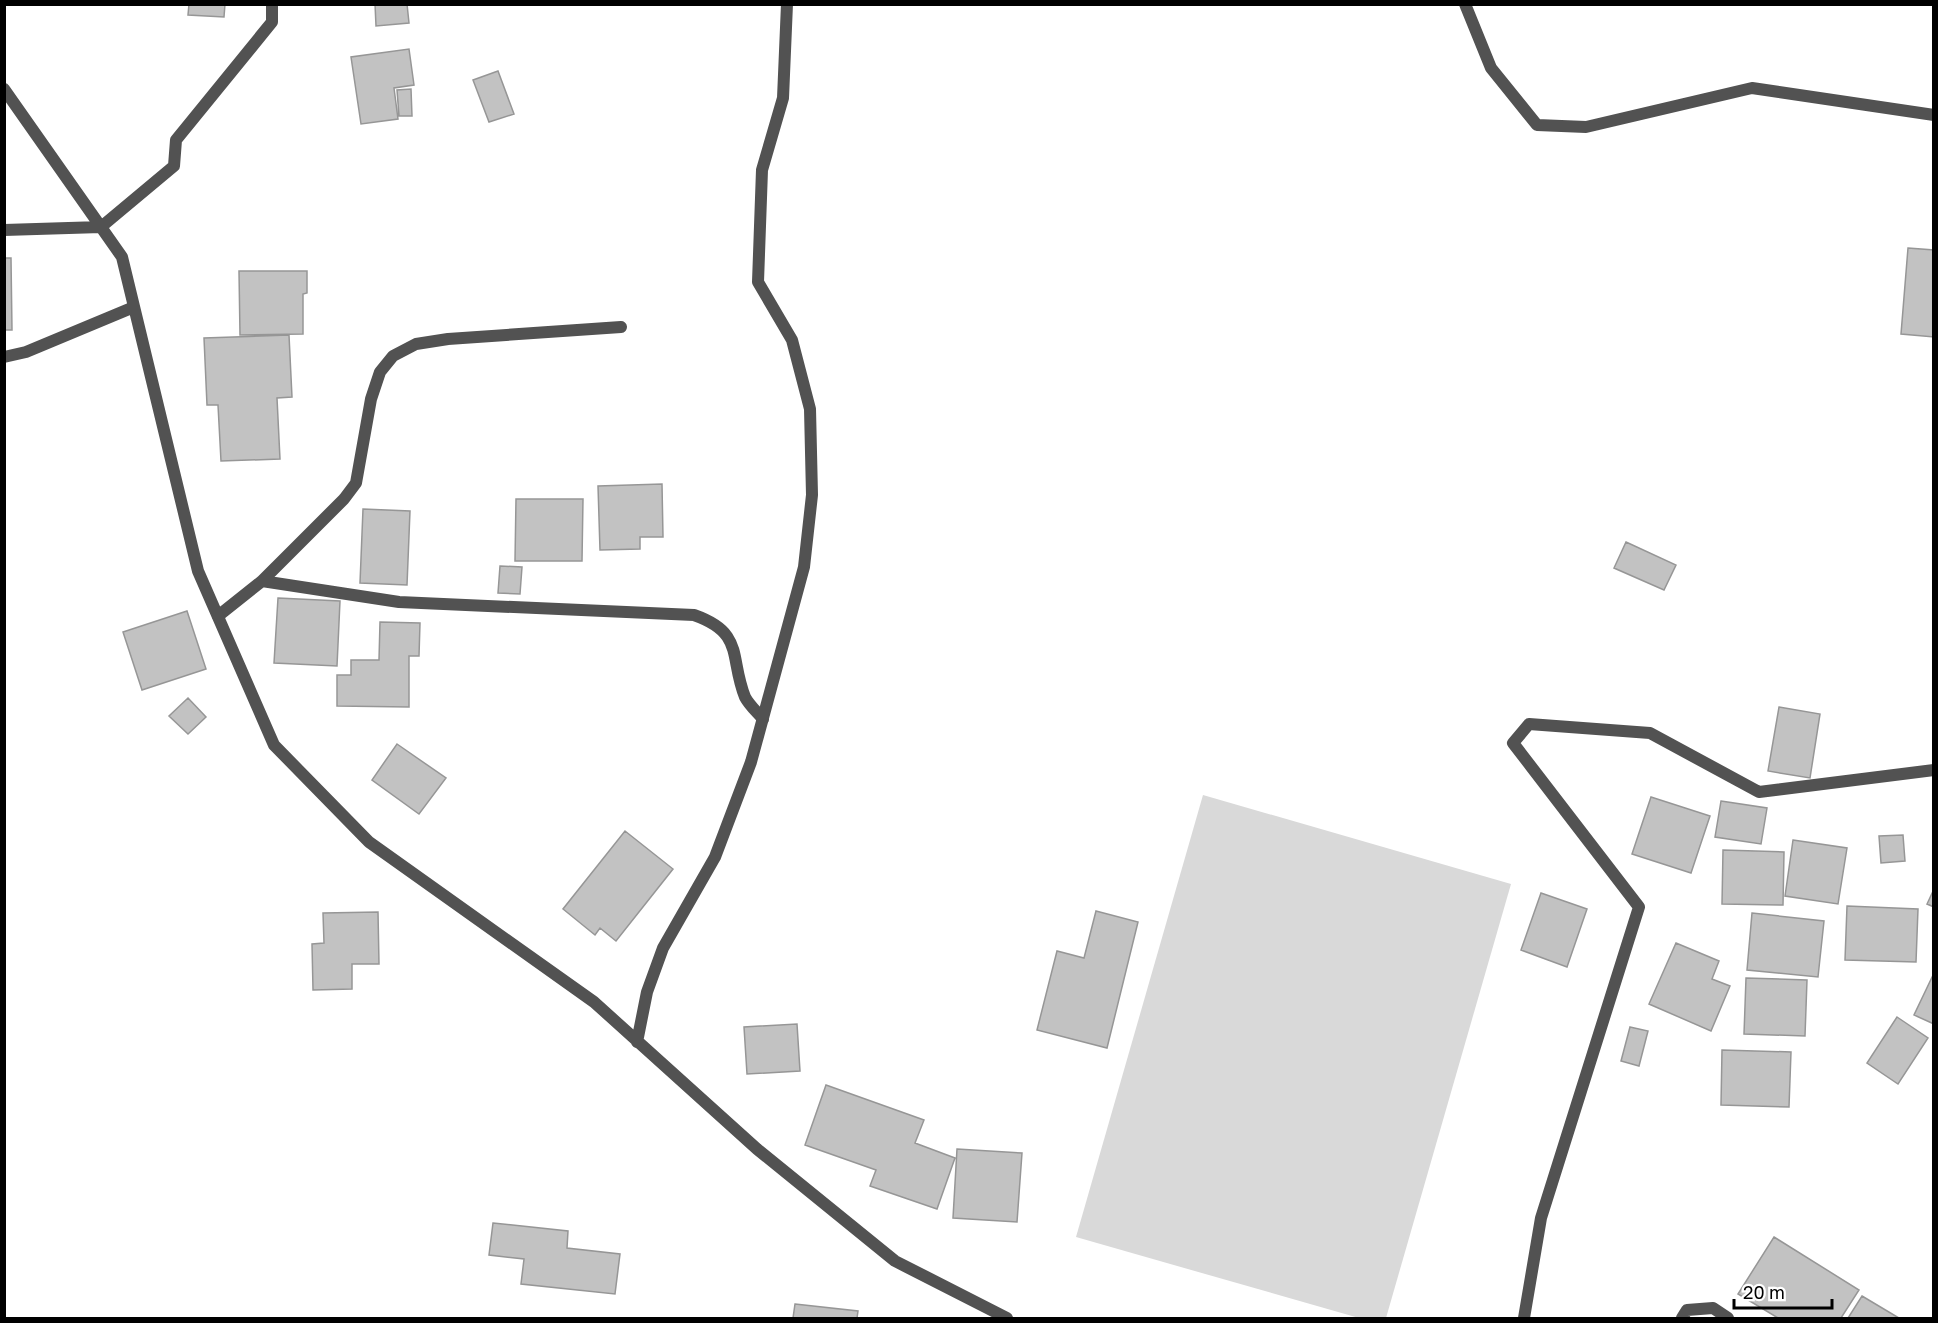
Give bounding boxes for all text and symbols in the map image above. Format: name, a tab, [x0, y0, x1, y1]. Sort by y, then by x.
scale bar	[1734, 1272, 1832, 1310]
text: 20 m	[1743, 1281, 1785, 1303]

